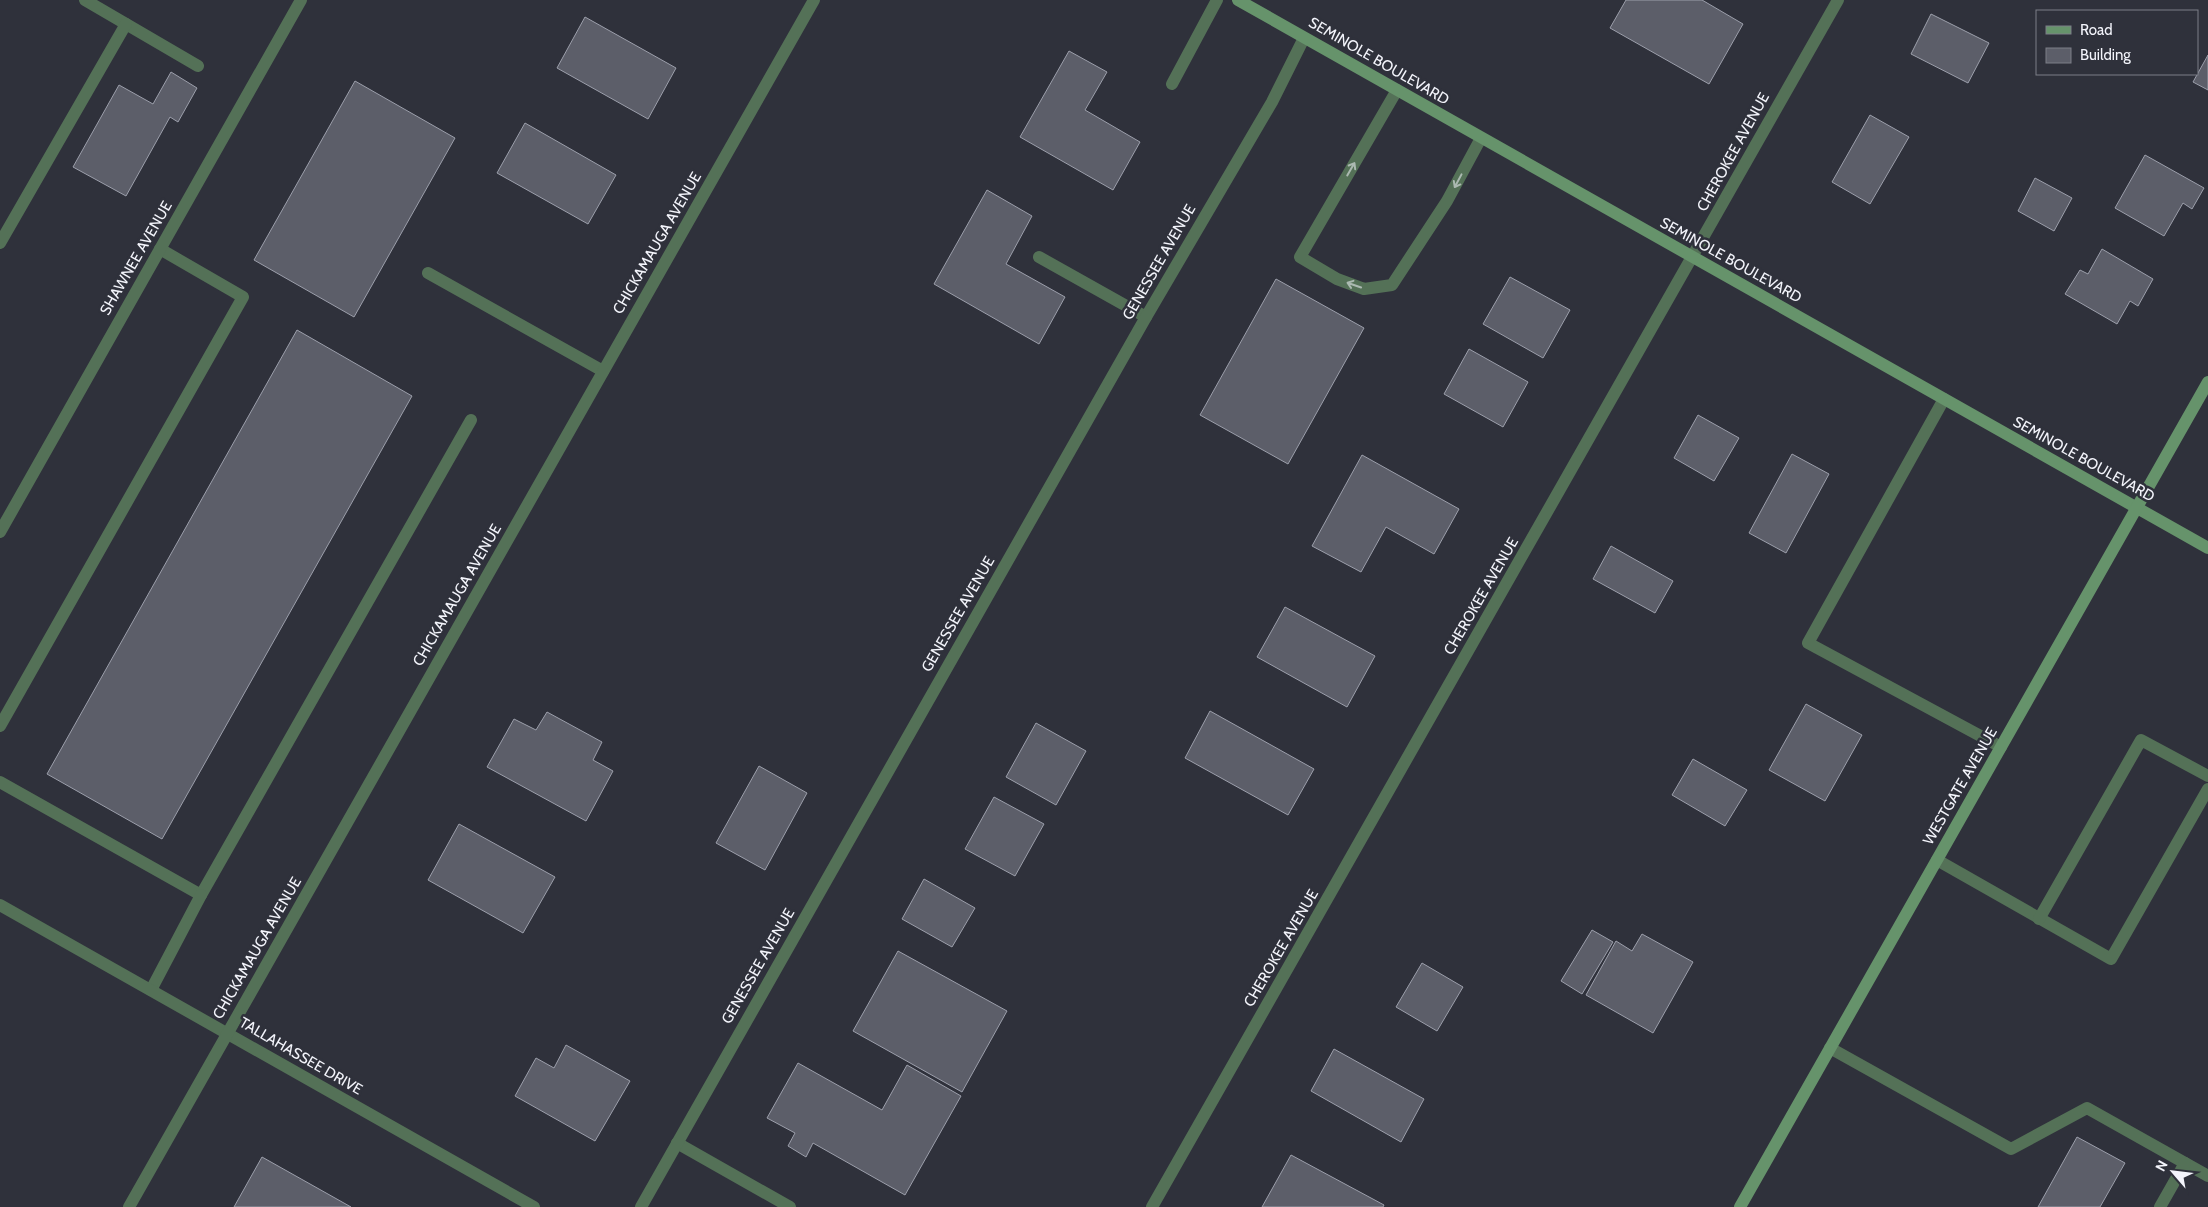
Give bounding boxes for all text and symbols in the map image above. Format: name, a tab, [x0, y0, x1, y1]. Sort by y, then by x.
legend	[2036, 10, 2198, 75]
street label: SEMINOLE BOULEVARD	[1306, 13, 1452, 109]
text: Road	[2080, 21, 2113, 39]
text: Building	[2080, 46, 2131, 64]
street label: CHEROKEE AVENUE	[1693, 90, 1773, 214]
one-way arrow	[1347, 162, 1357, 176]
street label: CHICKAMAUGA AVENUE	[609, 169, 705, 317]
one-way arrow	[1453, 173, 1462, 188]
street label: SHAWNEE AVENUE	[96, 198, 176, 318]
street label: GENESSEE AVENUE	[1119, 201, 1199, 323]
street label: SEMINOLE BOULEVARD	[1657, 214, 1805, 306]
one-way arrow	[1347, 280, 1362, 289]
street label: SEMINOLE BOULEVARD	[2010, 413, 2158, 505]
street label: CHICKAMAUGA AVENUE	[409, 521, 505, 669]
street label: CHEROKEE AVENUE	[1440, 534, 1522, 658]
street label: GENESSEE AVENUE	[918, 553, 998, 675]
street label: WESTGATE AVENUE	[1919, 724, 2001, 848]
street label: CHICKAMAUGA AVENUE	[209, 874, 305, 1022]
street label: CHEROKEE AVENUE	[1240, 886, 1322, 1010]
street label: GENESSEE AVENUE	[718, 905, 798, 1027]
street label: TALLAHASSEE DRIVE	[236, 1013, 366, 1099]
north arrow	[2148, 1147, 2198, 1197]
text: N	[2151, 1157, 2172, 1174]

